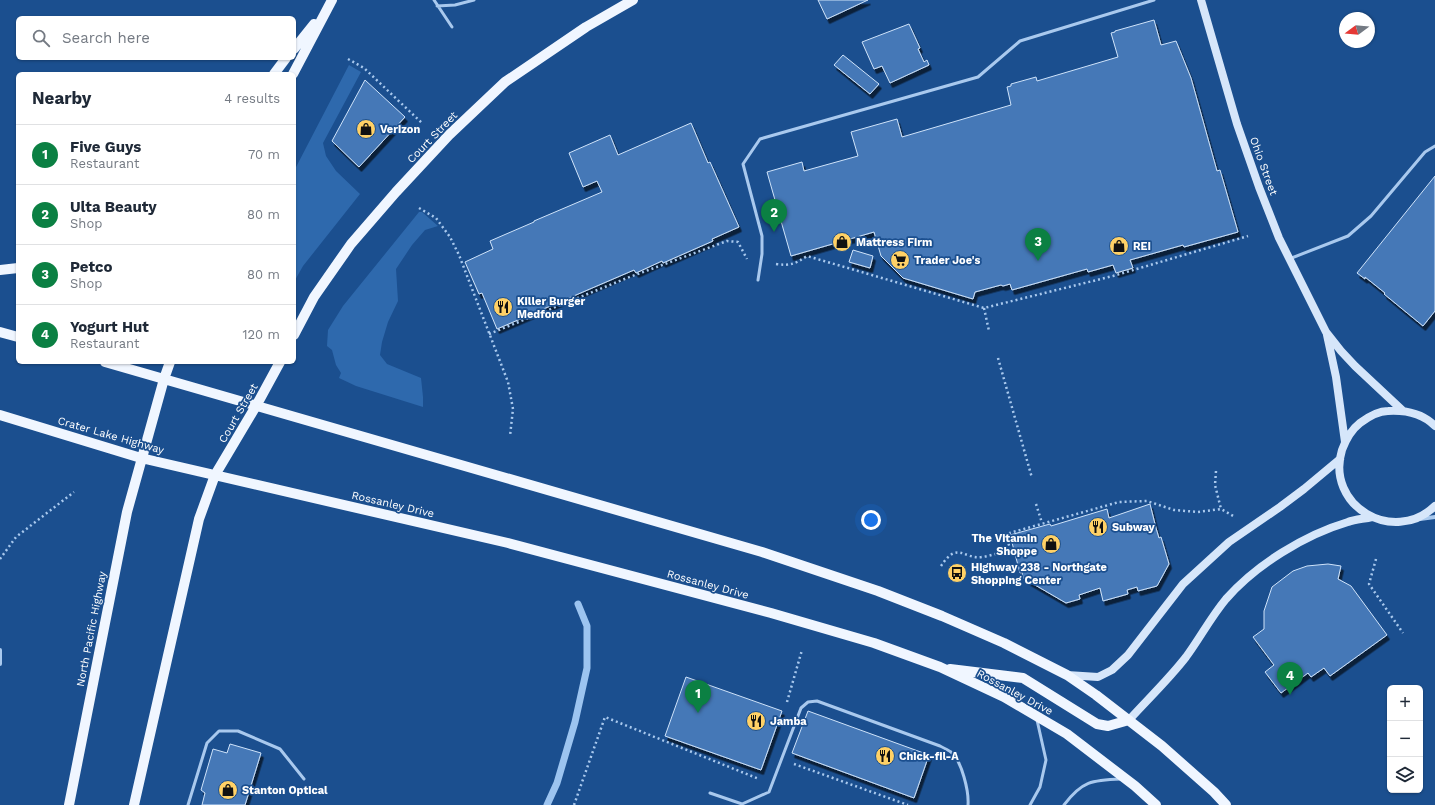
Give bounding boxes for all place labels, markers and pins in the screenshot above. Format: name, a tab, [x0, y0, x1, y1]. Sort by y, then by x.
shop icon: Verizon	[355, 118, 377, 140]
place label: Verizon	[380, 123, 420, 136]
pin: 2	[761, 199, 787, 232]
pin: 3	[1025, 228, 1051, 261]
shop icon: Mattress Firm	[831, 231, 853, 253]
shop icon: REI	[1108, 235, 1130, 257]
place label: Mattress Firm	[856, 236, 932, 249]
place label: REI	[1133, 240, 1151, 253]
supermarket icon: Trader Joe's	[889, 249, 911, 271]
place label: Trader Joe's	[914, 254, 980, 267]
place label: Killer Burger Medford	[517, 295, 586, 321]
restaurant icon: Killer Burger Medford	[492, 296, 514, 318]
restaurant icon: Subway	[1087, 516, 1109, 538]
place label: Subway	[1112, 521, 1155, 534]
place label: The Vitamin Shoppe	[972, 532, 1037, 558]
shop icon: The Vitamin Shoppe	[1040, 533, 1062, 555]
place label: Highway 238 - Northgate Shopping Center	[971, 561, 1107, 587]
bus stop icon: Highway 238 - Northgate Shopping Center	[946, 562, 968, 584]
pin: 4	[1277, 662, 1303, 695]
pin: 1	[685, 680, 711, 713]
restaurant icon: Jamba	[745, 710, 767, 732]
place label: Jamba	[770, 715, 807, 728]
restaurant icon: Chick-fil-A	[874, 745, 896, 767]
place label: Chick-fil-A	[899, 750, 959, 763]
shop icon: Stanton Optical	[217, 779, 239, 801]
place label: Stanton Optical	[242, 784, 328, 797]

